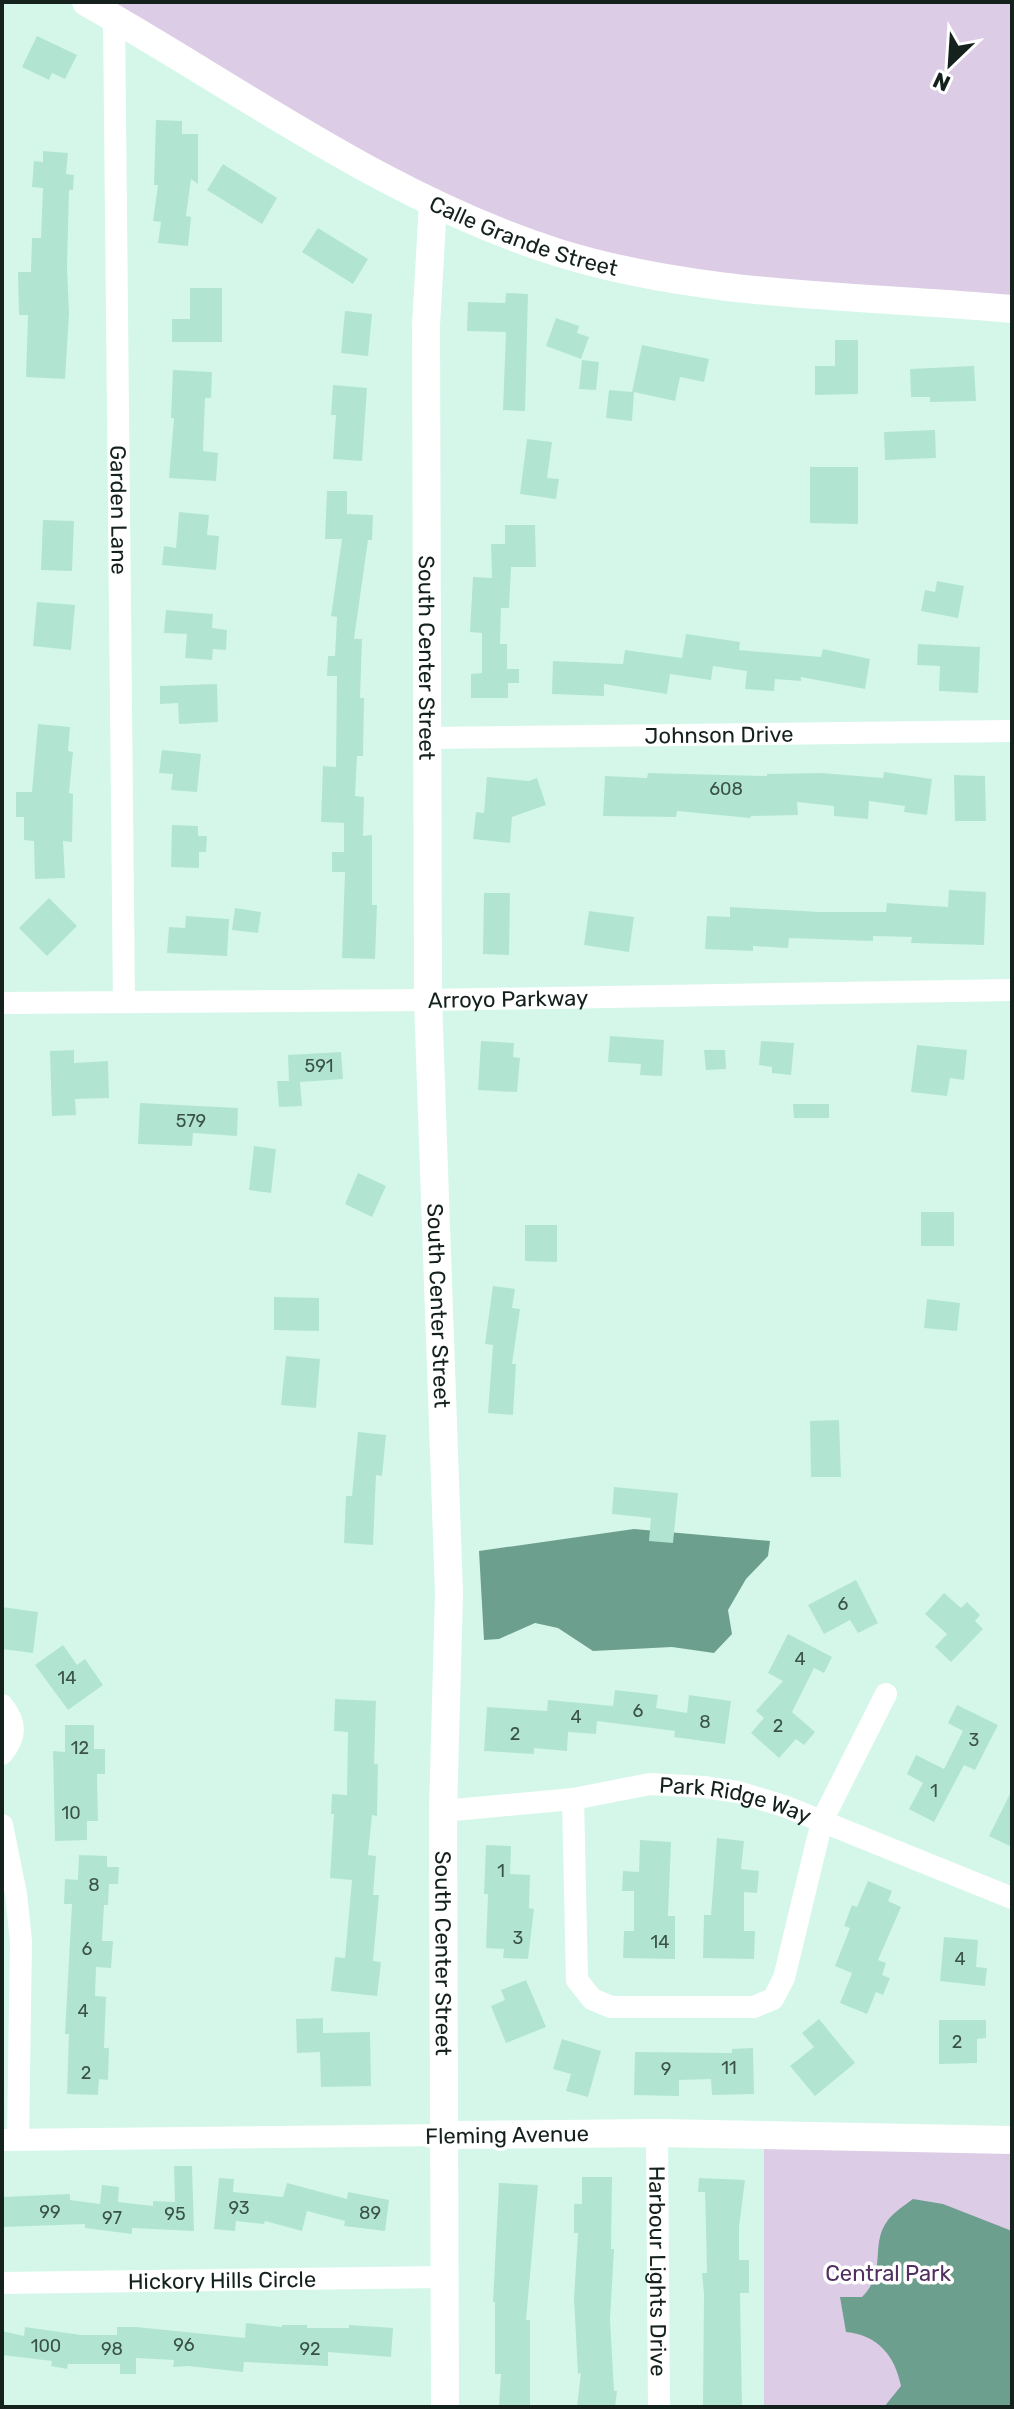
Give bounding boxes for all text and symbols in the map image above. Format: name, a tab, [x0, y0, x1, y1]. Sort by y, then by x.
north arrow	[910, 24, 990, 104]
text: N	[929, 66, 955, 97]
street label: Calle Grande Street	[425, 190, 621, 282]
street label: Garden Lane	[105, 445, 133, 575]
street label: South Center Street	[413, 555, 441, 761]
street label: Johnson Drive	[644, 720, 794, 749]
house number: 608	[709, 778, 743, 800]
street label: Arroyo Parkway	[428, 984, 588, 1014]
house number: 591	[304, 1055, 334, 1077]
house number: 579	[176, 1110, 206, 1132]
street label: South Center Street	[422, 1203, 456, 1409]
house number: 6	[838, 1593, 849, 1615]
house number: 4	[794, 1648, 806, 1670]
house number: 14	[58, 1667, 76, 1689]
house number: 6	[633, 1700, 644, 1722]
house number: 4	[570, 1706, 582, 1728]
house number: 8	[699, 1711, 711, 1733]
house number: 2	[773, 1715, 783, 1737]
house number: 2	[510, 1723, 520, 1745]
house number: 3	[969, 1729, 979, 1751]
house number: 12	[71, 1737, 89, 1759]
street label: Park Ridge Way	[658, 1771, 815, 1829]
house number: 1	[930, 1780, 938, 1802]
house number: 10	[61, 1802, 81, 1824]
street label: South Center Street	[430, 1851, 457, 2056]
house number: 1	[497, 1860, 505, 1882]
house number: 8	[88, 1874, 100, 1896]
house number: 3	[513, 1927, 523, 1949]
house number: 14	[651, 1931, 669, 1953]
house number: 6	[82, 1938, 93, 1960]
house number: 4	[954, 1948, 966, 1970]
house number: 4	[77, 2000, 89, 2022]
house number: 2	[952, 2031, 962, 2053]
house number: 11	[721, 2057, 737, 2079]
house number: 9	[661, 2058, 671, 2080]
house number: 2	[81, 2062, 91, 2084]
street label: Fleming Avenue	[425, 2120, 589, 2150]
street label: Harbour Lights Drive	[644, 2165, 672, 2377]
house number: 93	[228, 2197, 250, 2219]
house number: 99	[39, 2201, 61, 2223]
house number: 89	[359, 2202, 381, 2224]
house number: 95	[164, 2203, 186, 2225]
house number: 97	[102, 2207, 122, 2229]
park label: Central Park	[825, 2260, 951, 2287]
street label: Hickory Hills Circle	[128, 2265, 316, 2295]
house number: 96	[173, 2334, 195, 2356]
house number: 100	[31, 2335, 61, 2357]
house number: 98	[101, 2338, 123, 2360]
house number: 92	[299, 2338, 321, 2360]

